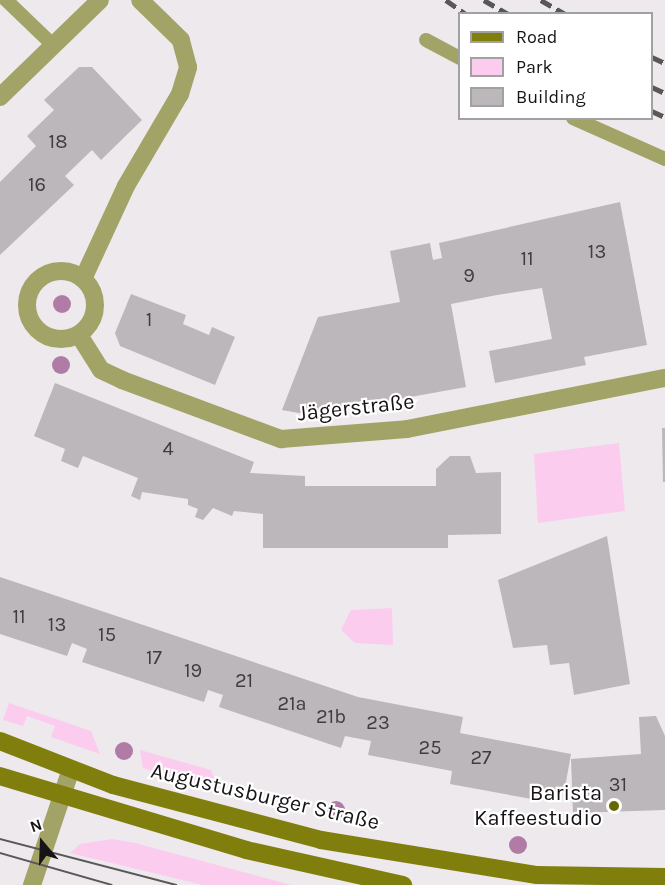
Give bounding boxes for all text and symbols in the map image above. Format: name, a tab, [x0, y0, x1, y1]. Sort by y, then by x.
legend	[458, 12, 653, 120]
text: Road	[516, 26, 557, 48]
text: Park	[516, 56, 553, 78]
text: Building	[516, 86, 586, 108]
house number: 18	[49, 129, 67, 153]
house number: 16	[28, 172, 46, 196]
house number: 13	[588, 239, 606, 263]
house number: 11	[520, 246, 534, 270]
house number: 9	[463, 263, 475, 287]
house number: 1	[146, 307, 152, 331]
street label: Jägerstraße	[296, 389, 416, 427]
house number: 4	[162, 436, 174, 460]
house number: 11	[12, 604, 26, 628]
house number: 13	[48, 612, 66, 636]
house number: 15	[98, 622, 116, 646]
house number: 17	[146, 645, 162, 669]
house number: 19	[184, 658, 202, 682]
house number: 21	[235, 668, 253, 692]
house number: 21a	[277, 691, 307, 715]
house number: 21b	[316, 704, 346, 728]
house number: 23	[366, 710, 390, 734]
house number: 25	[419, 735, 441, 759]
house number: 27	[471, 745, 491, 769]
street label: Augustusburger Straße	[148, 758, 382, 836]
house number: 31	[609, 772, 627, 796]
place label: Barista Kaffeestudio	[474, 780, 602, 831]
marker: Barista Kaffeestudio	[607, 799, 621, 813]
north arrow	[12, 813, 72, 873]
text: N	[27, 815, 44, 836]

